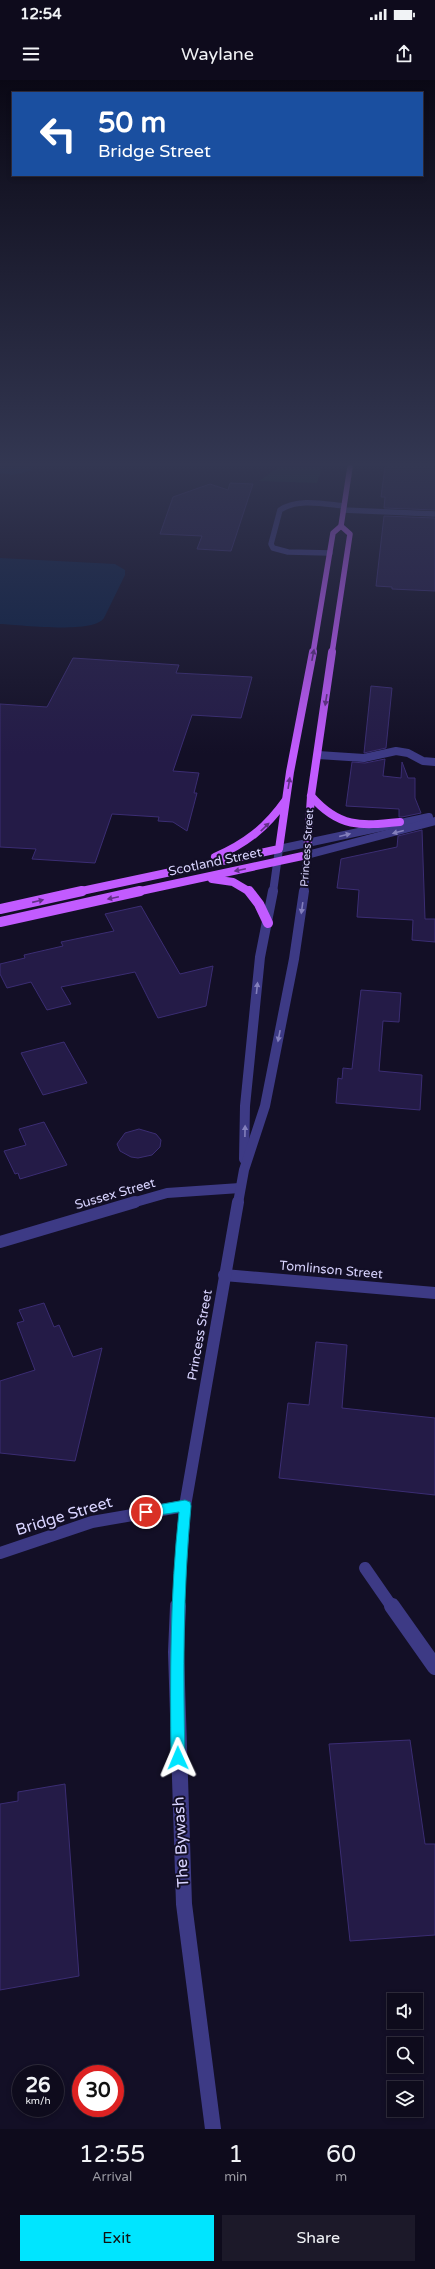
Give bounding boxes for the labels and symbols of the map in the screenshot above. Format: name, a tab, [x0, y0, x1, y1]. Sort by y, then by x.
one-way arrow	[310, 649, 316, 661]
one-way arrow	[323, 694, 329, 706]
one-way arrow	[286, 777, 292, 789]
street label: Princess Street	[298, 809, 316, 887]
one-way arrow	[260, 822, 270, 832]
one-way arrow	[391, 829, 403, 835]
one-way arrow	[339, 831, 351, 837]
street label: Scotland Street	[167, 844, 263, 880]
one-way arrow	[234, 867, 246, 873]
one-way arrow	[107, 895, 119, 901]
one-way arrow	[32, 897, 44, 903]
one-way arrow	[299, 902, 305, 914]
one-way arrow	[254, 982, 260, 994]
one-way arrow	[276, 1029, 282, 1042]
one-way arrow	[242, 1124, 248, 1137]
street label: Sussex Street	[73, 1175, 157, 1213]
street label: Tomlinson Street	[279, 1258, 383, 1283]
street label: Princess Street	[184, 1288, 216, 1382]
street label: Bridge Street	[13, 1492, 115, 1540]
pin	[129, 1495, 163, 1529]
position arrow	[157, 1737, 199, 1779]
street label: The Bywash	[169, 1796, 193, 1888]
speed limit sign: 30	[72, 2065, 124, 2117]

